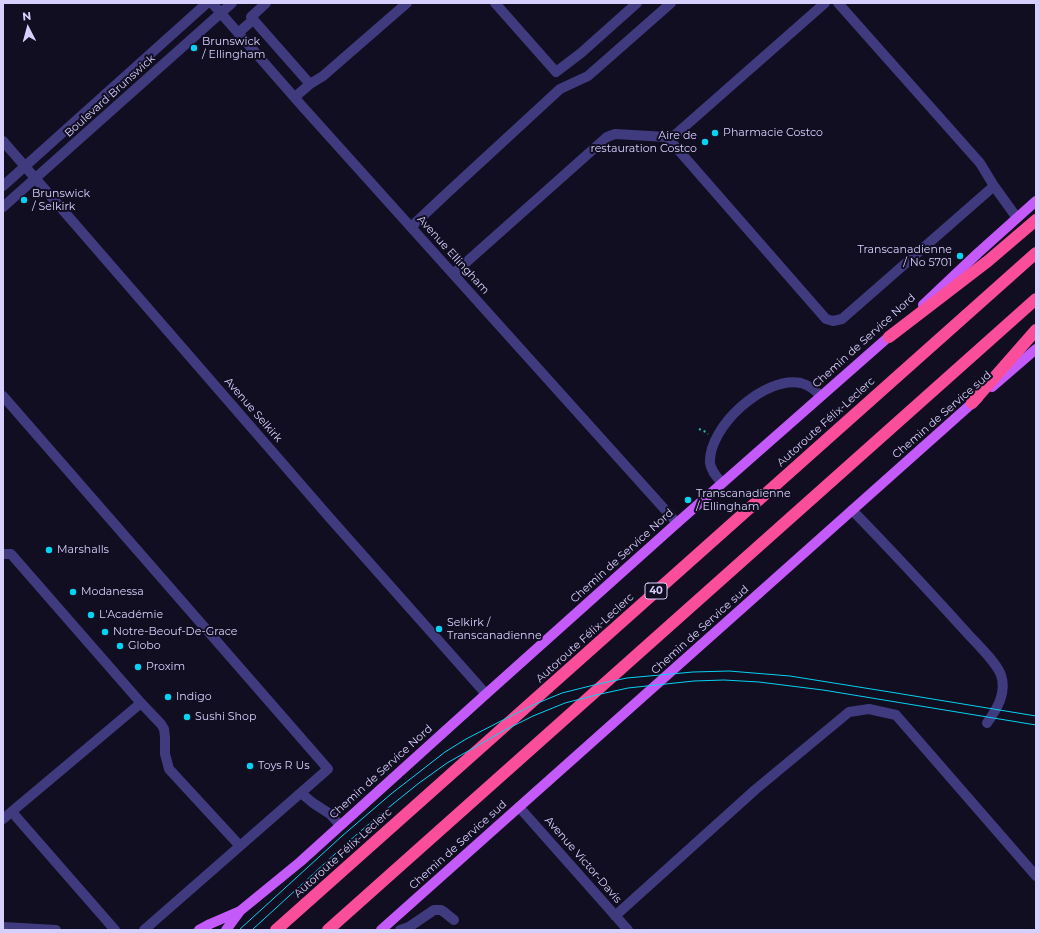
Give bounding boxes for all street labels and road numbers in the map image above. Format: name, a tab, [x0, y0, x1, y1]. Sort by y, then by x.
street label: Boulevard Brunswick	[62, 52, 158, 140]
street label: Avenue Ellingham	[414, 213, 492, 297]
street label: Chemin de Service Nord	[810, 291, 918, 391]
street label: Chemin de Service sud	[890, 369, 994, 461]
street label: Avenue Selkirk	[221, 375, 285, 445]
street label: Autoroute Félix-Leclerc	[774, 375, 878, 469]
street label: Chemin de Service Nord	[568, 506, 676, 606]
road number: 40	[645, 583, 667, 599]
street label: Chemin de Service sud	[649, 583, 751, 677]
street label: Autoroute Félix-Leclerc	[533, 591, 637, 685]
street label: Chemin de Service Nord	[327, 722, 435, 822]
street label: Chemin de Service sud	[407, 798, 509, 892]
street label: Autoroute Félix-Leclerc	[291, 806, 395, 900]
street label: Avenue Victor-Davis	[542, 814, 624, 906]

